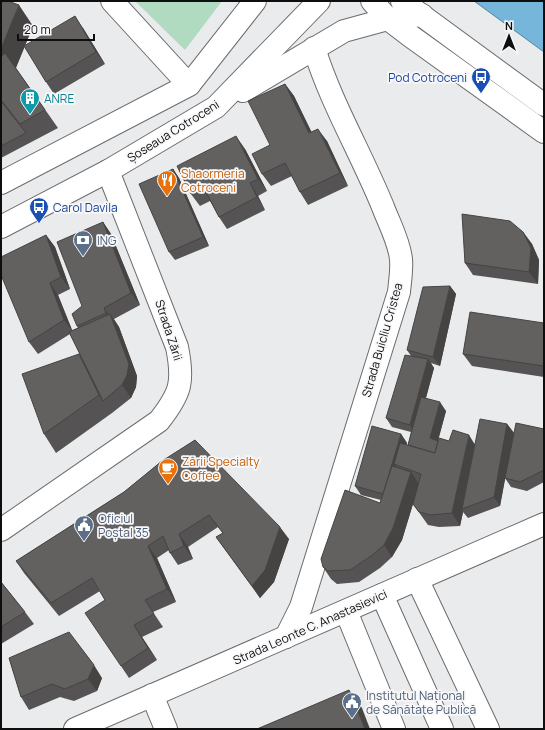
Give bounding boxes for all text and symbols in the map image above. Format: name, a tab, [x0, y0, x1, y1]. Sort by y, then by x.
scale bar	[18, 16, 94, 42]
north arrow	[489, 16, 529, 56]
text: N	[505, 18, 513, 33]
text: 20 m	[24, 21, 51, 38]
bus stop icon: Pod Cotroceni	[470, 66, 492, 94]
place label: Pod Cotroceni	[388, 69, 467, 86]
building icon: ANRE	[19, 87, 41, 115]
place label: ANRE	[44, 90, 74, 107]
street label: Șoseaua Cotroceni	[124, 96, 222, 166]
place label: Shaormeria Cotroceni	[181, 165, 245, 196]
restaurant icon: Shaormeria Cotroceni	[156, 169, 178, 197]
bus stop icon: Carol Davila	[28, 196, 50, 224]
place label: Carol Davila	[53, 199, 118, 216]
bank icon: ING	[72, 229, 94, 257]
place label: ING	[97, 232, 117, 249]
street label: Strada Buicliu Cristea	[358, 281, 406, 399]
street label: Strada Zării	[151, 297, 187, 363]
place label: Zării Specialty Coffee	[182, 453, 260, 484]
cafe icon: Zării Specialty Coffee	[157, 457, 179, 485]
place label: Oficiul Poștal 35	[98, 510, 149, 541]
public building icon: Oficiul Poștal 35	[73, 514, 95, 542]
street label: Strada Leonte C. Anastasievici	[230, 585, 390, 669]
place label: Institutul Național de Sănătate Publică	[366, 687, 476, 718]
public building icon: Institutul Național de Sănătate Publică	[341, 691, 363, 719]

